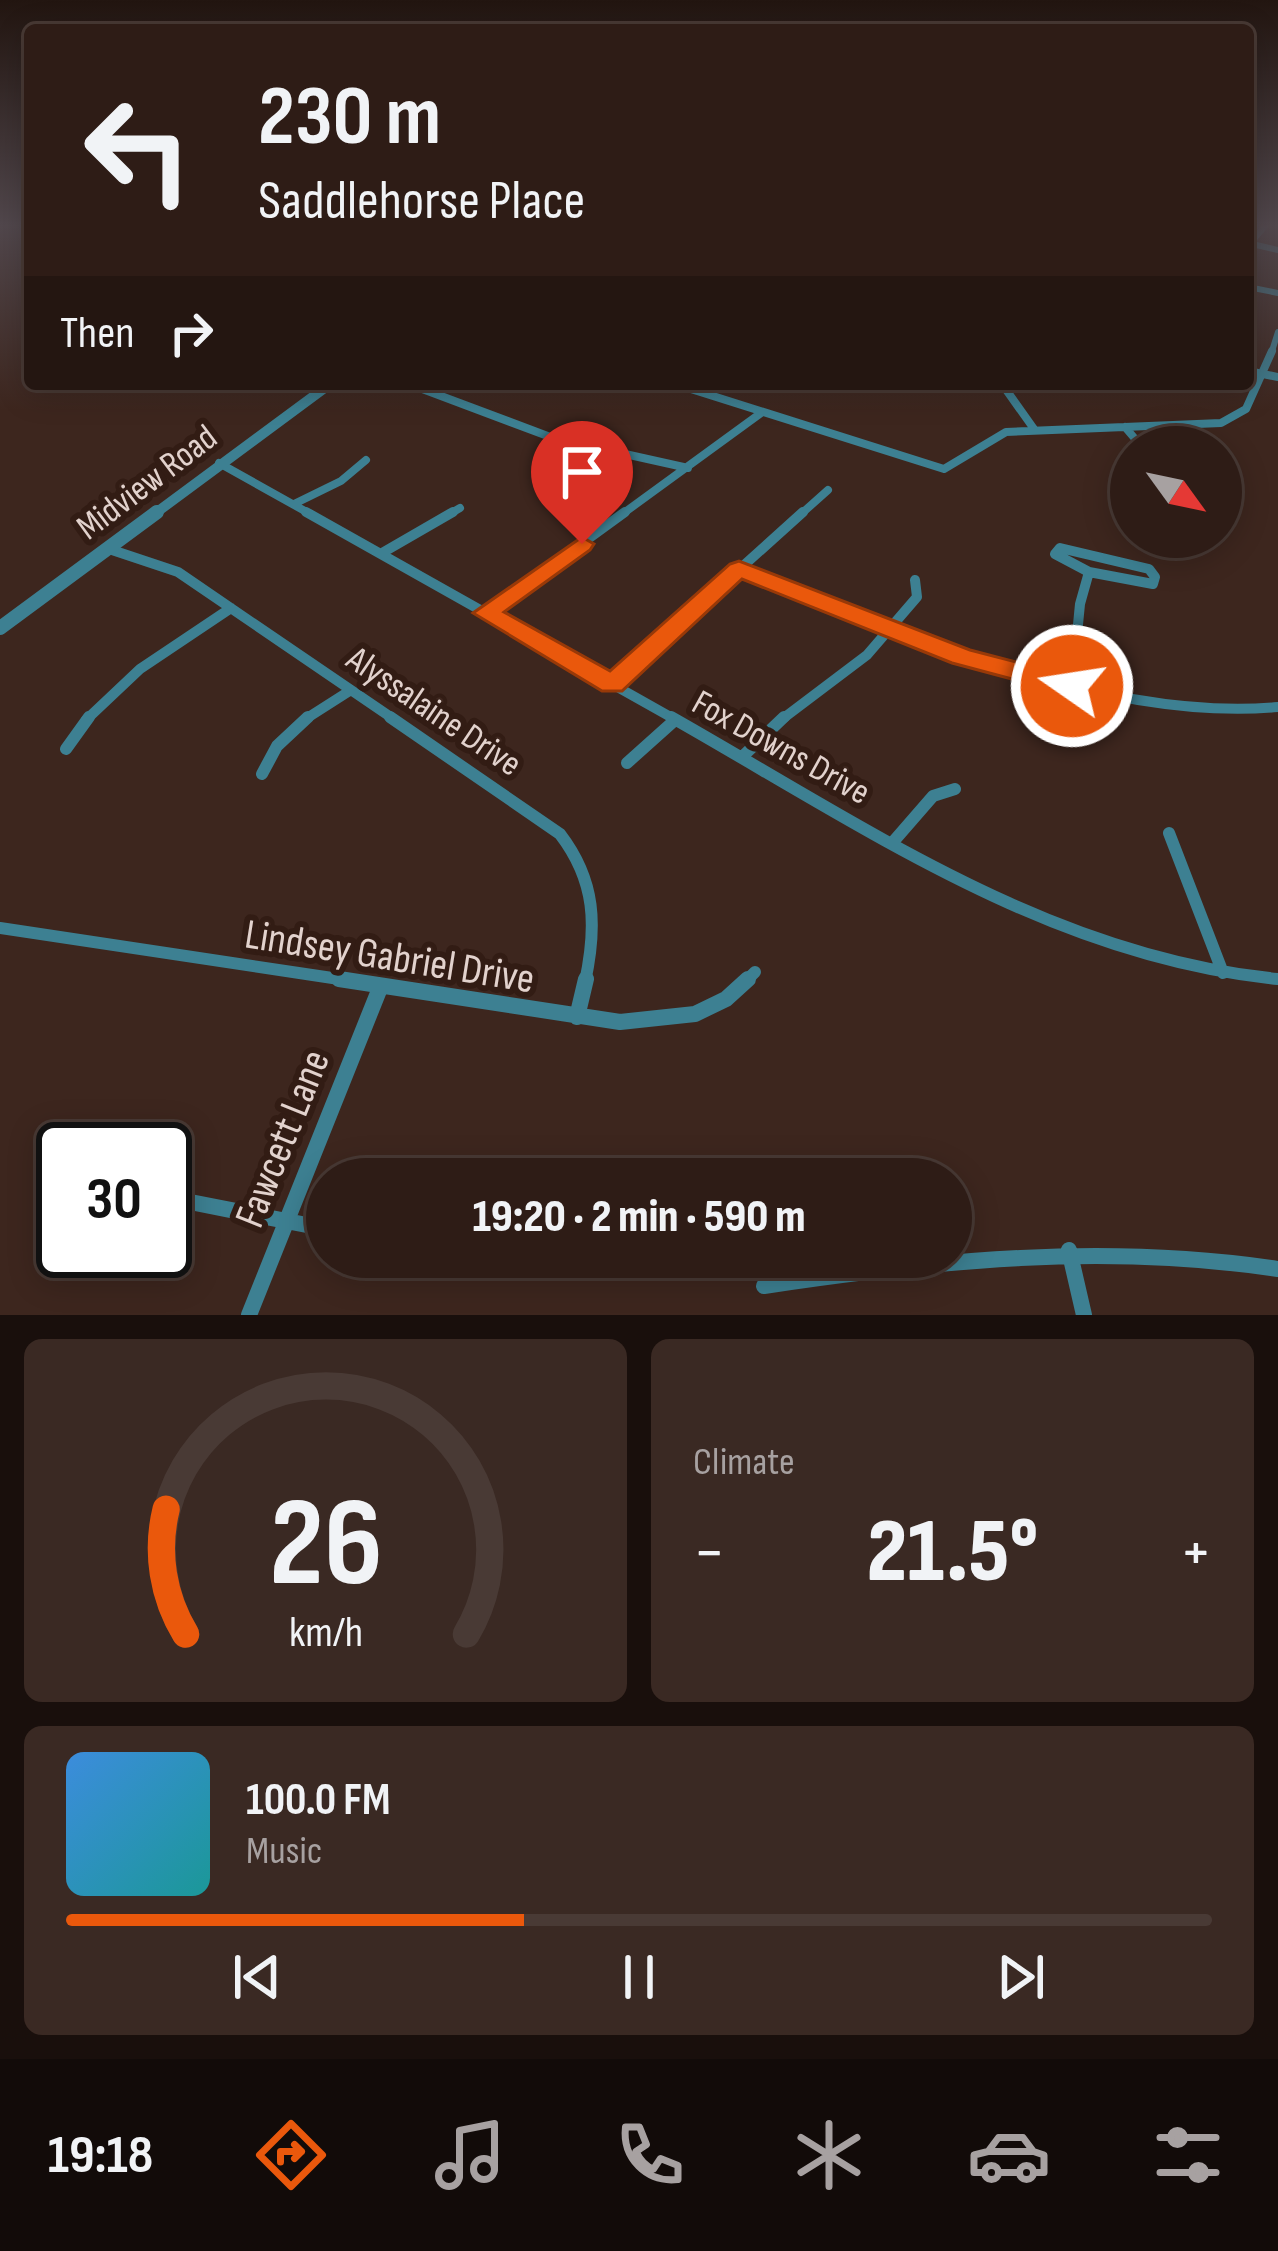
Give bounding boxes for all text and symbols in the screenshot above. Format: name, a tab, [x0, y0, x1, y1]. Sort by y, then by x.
text: 230 m	[258, 67, 441, 168]
icon: left	[60, 72, 216, 228]
text: Saddlehorse Place	[258, 169, 585, 234]
icon: right	[158, 300, 224, 366]
text: Then	[60, 306, 134, 361]
street label: Midview Road	[69, 416, 226, 550]
pin	[531, 421, 633, 544]
north arrow	[1110, 426, 1242, 558]
map controls	[1110, 426, 1242, 558]
icon: arrive	[549, 439, 615, 505]
position arrow	[1009, 623, 1135, 749]
street label: Alyssalaine Drive	[337, 637, 529, 786]
street label: Fox Downs Drive	[684, 682, 877, 815]
street label: Lindsey Gabriel Drive	[241, 909, 538, 1006]
street label: Fawcett Lane	[225, 1043, 342, 1235]
speed limit sign: 30	[36, 1122, 192, 1278]
text: 19:20 · 2 min · 590 m	[472, 1190, 806, 1245]
text: Climate	[693, 1439, 795, 1486]
text: 26	[269, 1471, 382, 1620]
text: 21.5°	[867, 1499, 1038, 1607]
text: −	[693, 1514, 725, 1593]
text: +	[1180, 1514, 1212, 1593]
text: km/h	[288, 1606, 363, 1658]
text: 100.0 FM	[246, 1773, 390, 1828]
text: Music	[246, 1828, 322, 1875]
icon: previous	[224, 1944, 290, 2010]
icon: pause	[606, 1944, 672, 2010]
icon: next	[988, 1944, 1054, 2010]
icon: directions	[249, 2113, 333, 2197]
icon: music	[428, 2113, 512, 2197]
icon: phone	[608, 2113, 692, 2197]
icon: climate	[787, 2113, 871, 2197]
icon: car	[967, 2113, 1051, 2197]
icon: filters	[1146, 2113, 1230, 2197]
text: 19:18	[48, 2123, 153, 2188]

